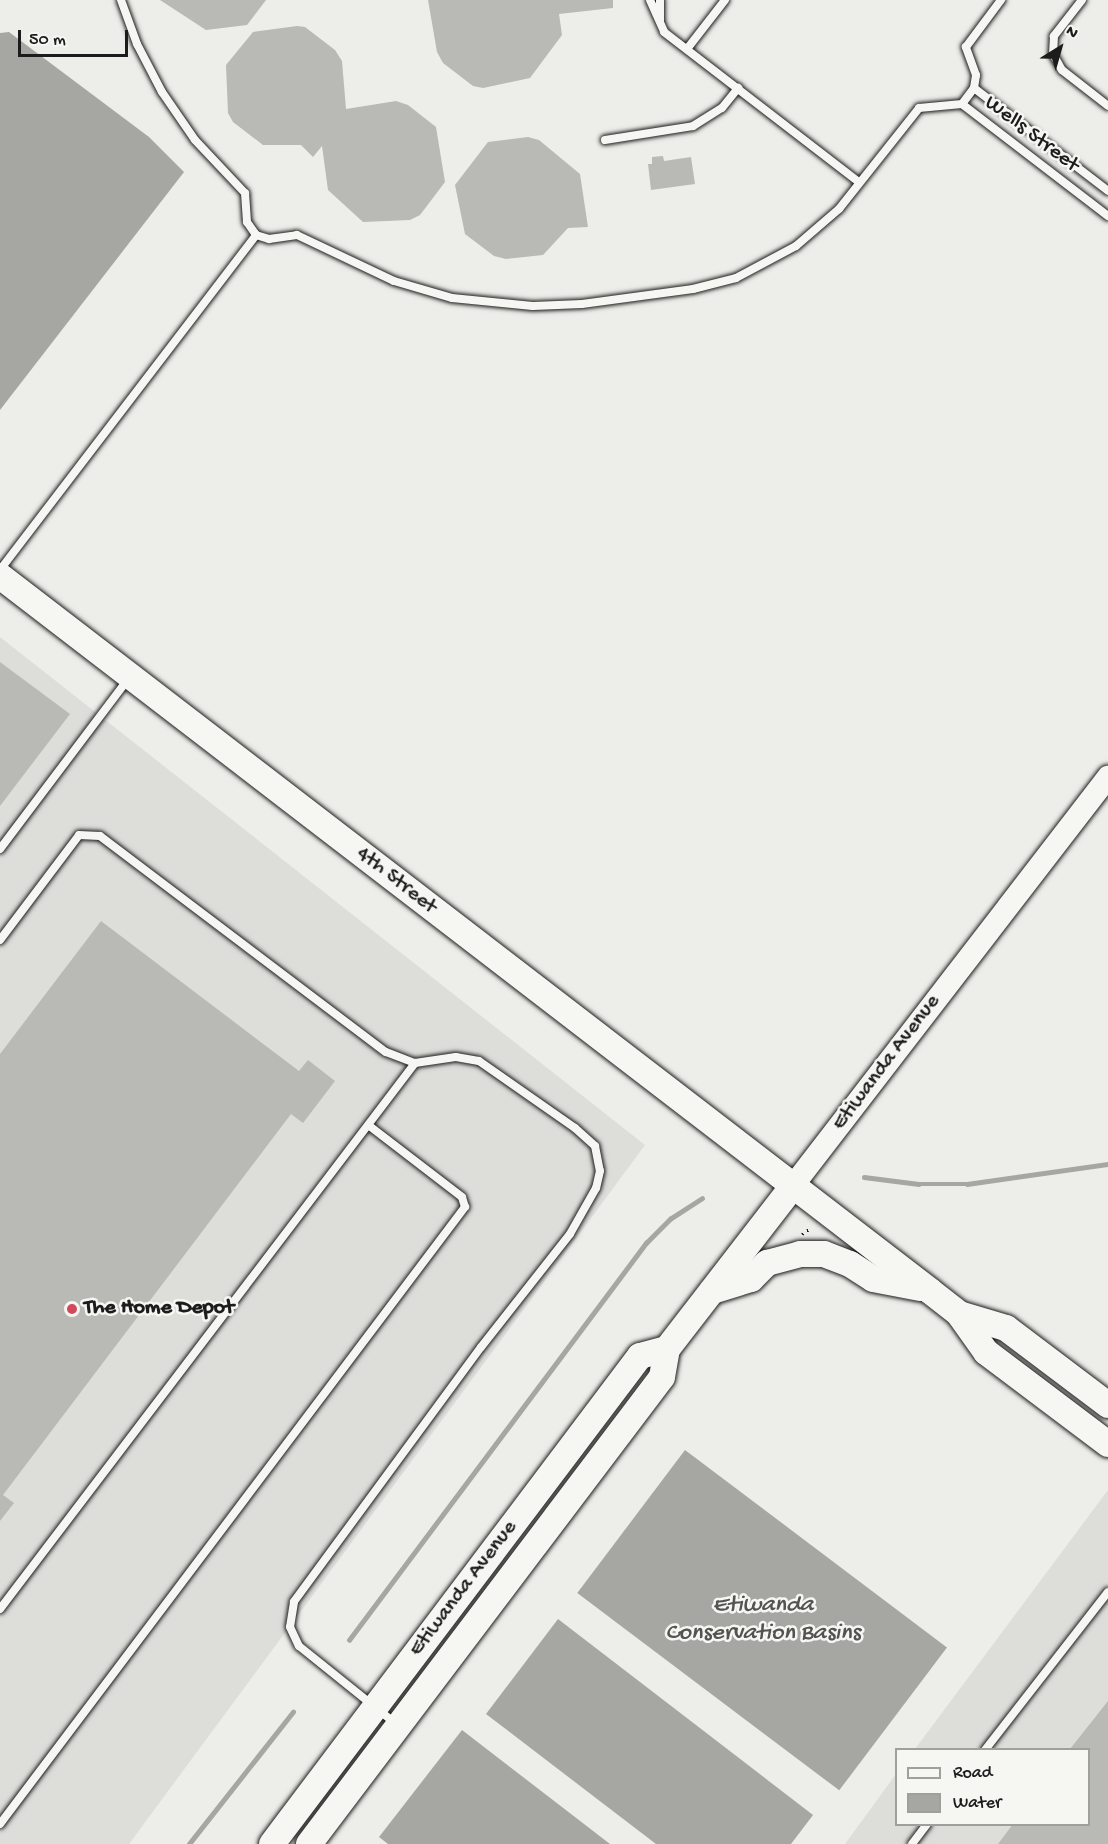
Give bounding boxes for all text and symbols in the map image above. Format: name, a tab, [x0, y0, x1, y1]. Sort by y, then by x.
scale bar	[21, 18, 130, 56]
north arrow	[1030, 18, 1090, 78]
text: N	[1061, 22, 1081, 44]
text: 50 m	[29, 30, 66, 51]
street label: Wells Street	[978, 91, 1084, 179]
street label: 4th Street	[350, 841, 442, 921]
street label: Etiwanda Avenue	[827, 990, 947, 1136]
place label: The Home Depot	[84, 1296, 234, 1322]
marker: The Home Depot	[65, 1302, 79, 1316]
street label: Etiwanda Avenue	[404, 1516, 524, 1662]
water label: Etiwanda Conservation Basins	[666, 1592, 860, 1648]
legend	[895, 1748, 1090, 1826]
text: Road	[953, 1763, 992, 1784]
text: Water	[953, 1793, 1001, 1814]

